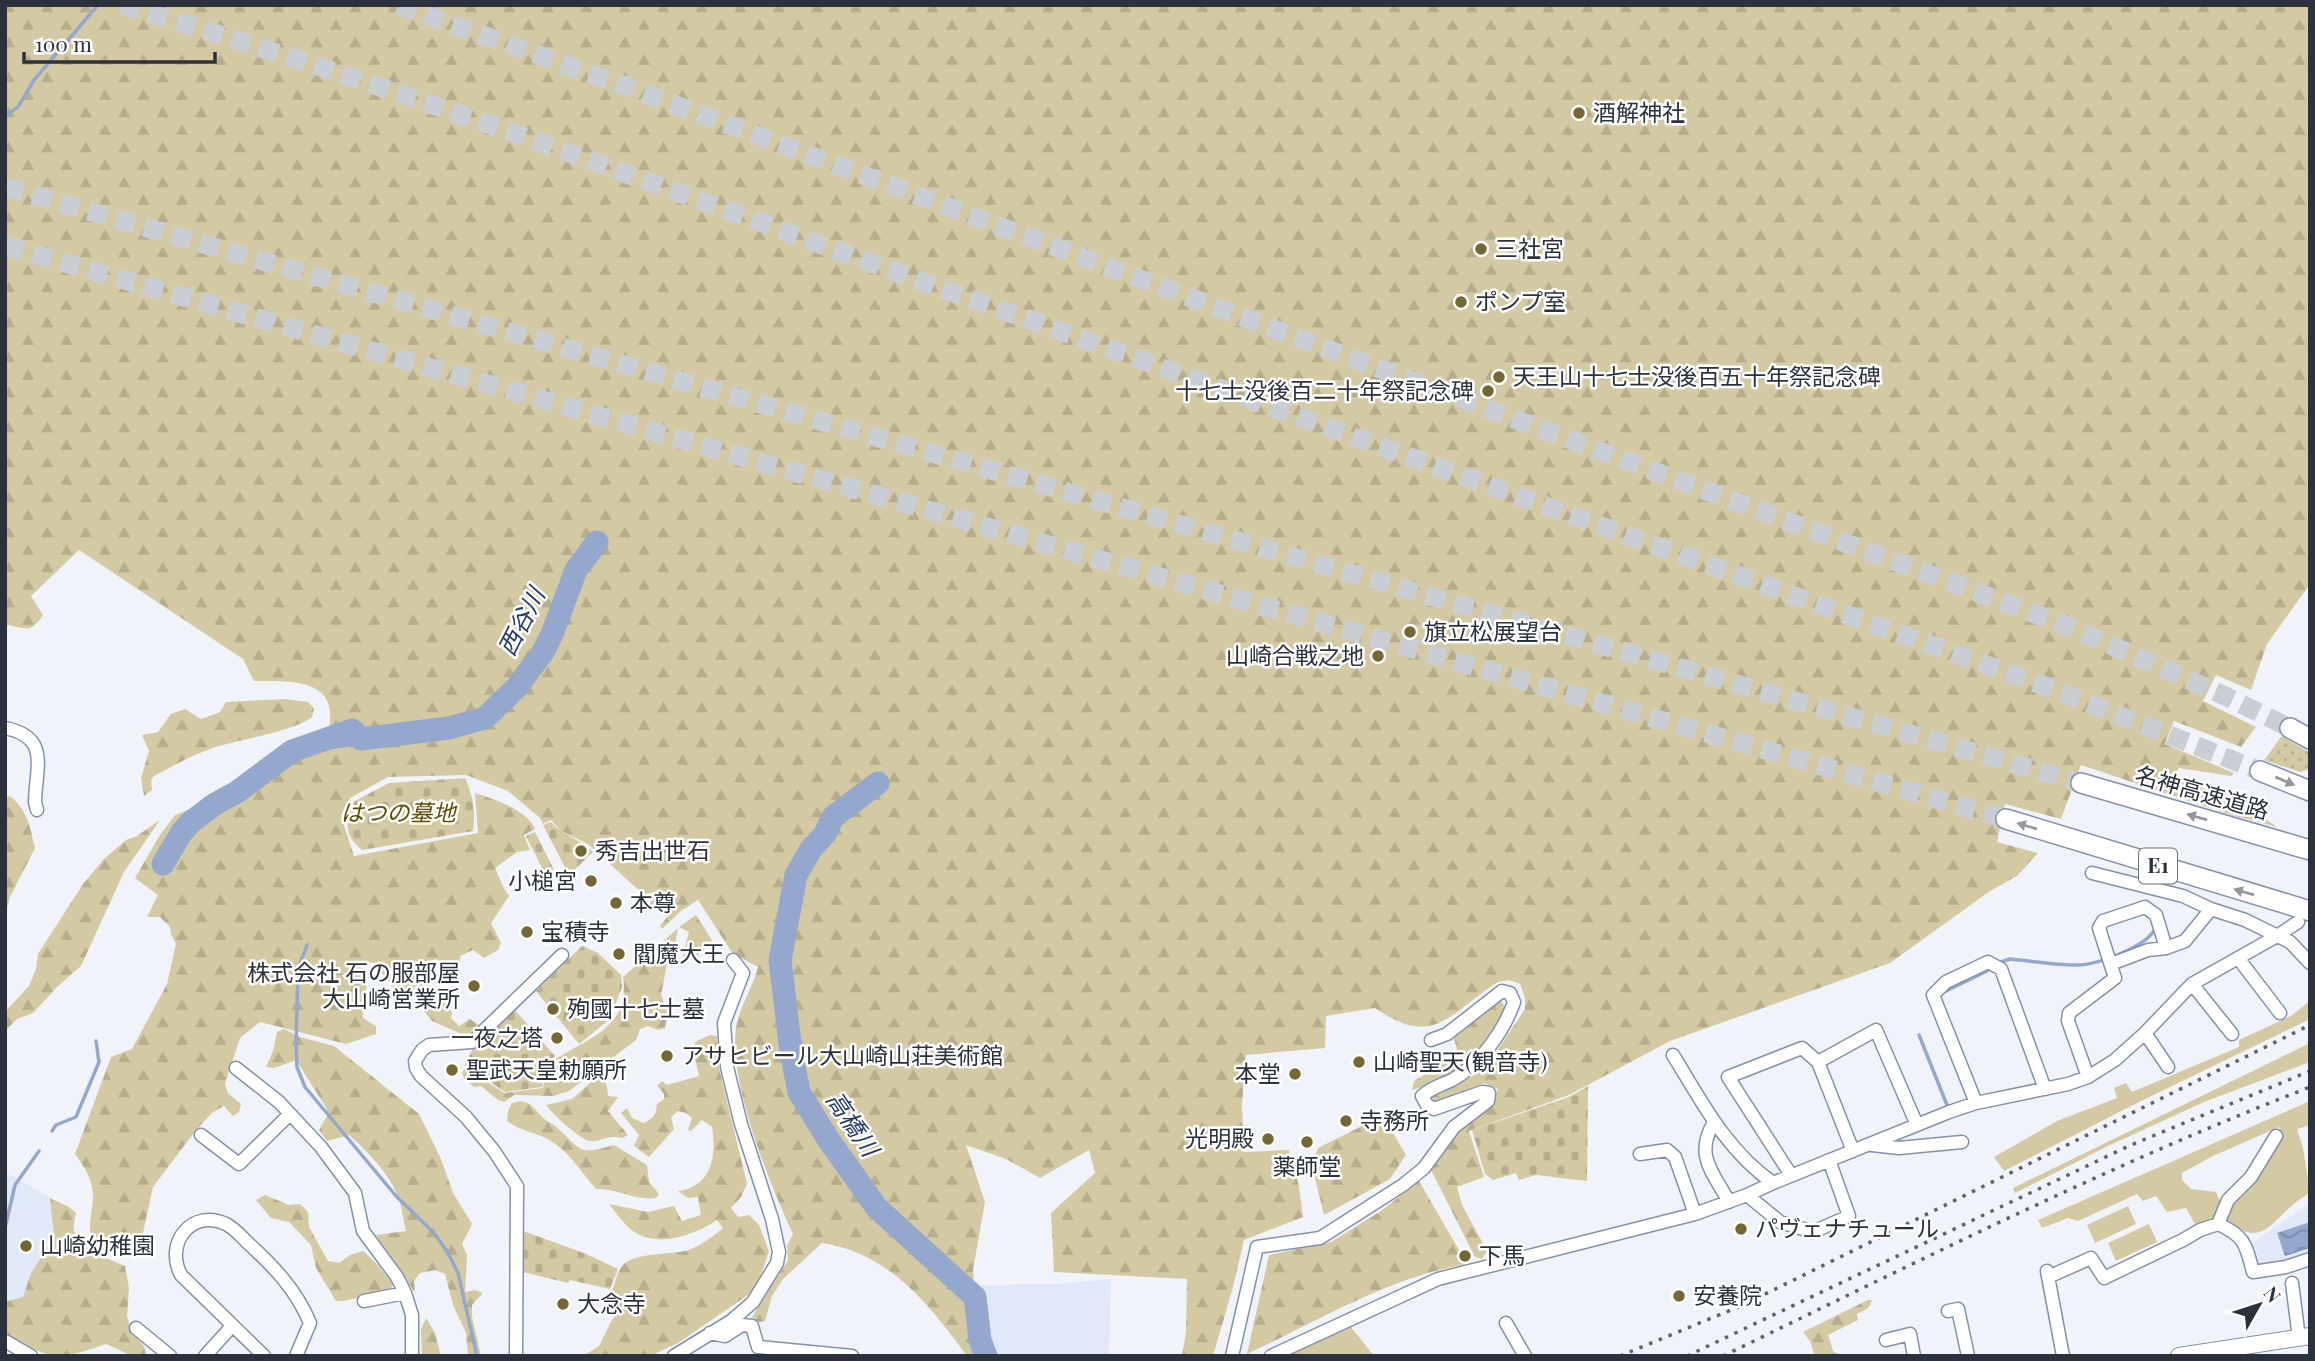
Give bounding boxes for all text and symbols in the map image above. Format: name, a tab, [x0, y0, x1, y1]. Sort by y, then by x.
scale bar	[24, 21, 215, 65]
text: 100 m	[35, 29, 92, 57]
place label: 酒解神社	[1593, 96, 1685, 127]
marker: 酒解神社	[1571, 105, 1587, 121]
place label: 三社宮	[1495, 232, 1564, 263]
marker: 三社宮	[1473, 241, 1489, 257]
place label: ポンプ室	[1475, 285, 1566, 316]
marker: ポンプ室	[1453, 294, 1469, 310]
place label: 天王山十七士没後百五十年祭記念碑	[1513, 360, 1881, 391]
marker: 天王山十七士没後百五十年祭記念碑	[1491, 369, 1507, 385]
place label: 十七士没後百二十年祭記念碑	[1175, 374, 1474, 405]
marker: 十七士没後百二十年祭記念碑	[1480, 383, 1496, 399]
water label: 西谷川	[490, 579, 552, 660]
place label: 旗立松展望台	[1424, 615, 1562, 646]
marker: 旗立松展望台	[1402, 624, 1418, 640]
place label: 山崎合戦之地	[1226, 639, 1364, 670]
marker: 山崎合戦之地	[1370, 648, 1386, 664]
street label: 名神高速道路	[2132, 758, 2273, 825]
one-way arrow	[2275, 775, 2295, 787]
park label: はつの墓地	[341, 796, 458, 827]
one-way arrow	[2187, 811, 2208, 821]
one-way arrow	[2016, 820, 2037, 830]
place label: 秀吉出世石	[595, 834, 710, 865]
marker: 秀吉出世石	[573, 843, 589, 859]
road number: E1	[2139, 848, 2177, 884]
place label: 小槌宮	[508, 864, 577, 895]
marker: 小槌宮	[583, 873, 599, 889]
place label: 本尊	[630, 886, 676, 917]
one-way arrow	[2233, 886, 2254, 896]
marker: 本尊	[608, 895, 624, 911]
place label: 宝積寺	[541, 915, 610, 946]
marker: 宝積寺	[519, 924, 535, 940]
place label: 閻魔大王	[633, 937, 725, 968]
marker: 閻魔大王	[611, 946, 627, 962]
place label: 株式会社 石の服部屋 大山崎営業所	[247, 956, 460, 1013]
marker: 株式会社 石の服部屋 大山崎営業所	[466, 978, 482, 994]
place label: 殉國十七士墓	[567, 992, 705, 1023]
marker: 殉國十七士墓	[545, 1001, 561, 1017]
place label: 一夜之塔	[451, 1021, 543, 1052]
marker: 一夜之塔	[549, 1030, 565, 1046]
place label: アサヒビール大山崎山荘美術館	[681, 1039, 1003, 1070]
place label: 山崎聖天(観音寺)	[1373, 1045, 1548, 1076]
marker: アサヒビール大山崎山荘美術館	[659, 1048, 675, 1064]
place label: 聖武天皇勅願所	[466, 1053, 627, 1084]
marker: 山崎聖天(観音寺)	[1351, 1054, 1367, 1070]
place label: 本堂	[1235, 1057, 1281, 1088]
marker: 聖武天皇勅願所	[444, 1062, 460, 1078]
marker: 本堂	[1287, 1066, 1303, 1082]
water label: 高橋川	[820, 1084, 889, 1164]
place label: 寺務所	[1360, 1104, 1429, 1135]
marker: 寺務所	[1338, 1113, 1354, 1129]
place label: 光明殿	[1185, 1122, 1254, 1153]
marker: 光明殿	[1260, 1131, 1276, 1147]
marker: 薬師堂	[1299, 1134, 1315, 1150]
place label: 薬師堂	[1273, 1150, 1342, 1181]
place label: パヴェナチュール	[1755, 1212, 1939, 1243]
marker: パヴェナチュール	[1733, 1221, 1749, 1237]
place label: 山崎幼稚園	[40, 1229, 155, 1260]
marker: 山崎幼稚園	[18, 1238, 34, 1254]
place label: 下馬	[1479, 1239, 1525, 1270]
marker: 下馬	[1457, 1248, 1473, 1264]
north arrow	[2224, 1270, 2294, 1340]
place label: 安養院	[1693, 1279, 1762, 1310]
text: N	[2259, 1280, 2288, 1307]
place label: 大念寺	[577, 1287, 646, 1318]
marker: 安養院	[1671, 1288, 1687, 1304]
marker: 大念寺	[555, 1296, 571, 1312]

